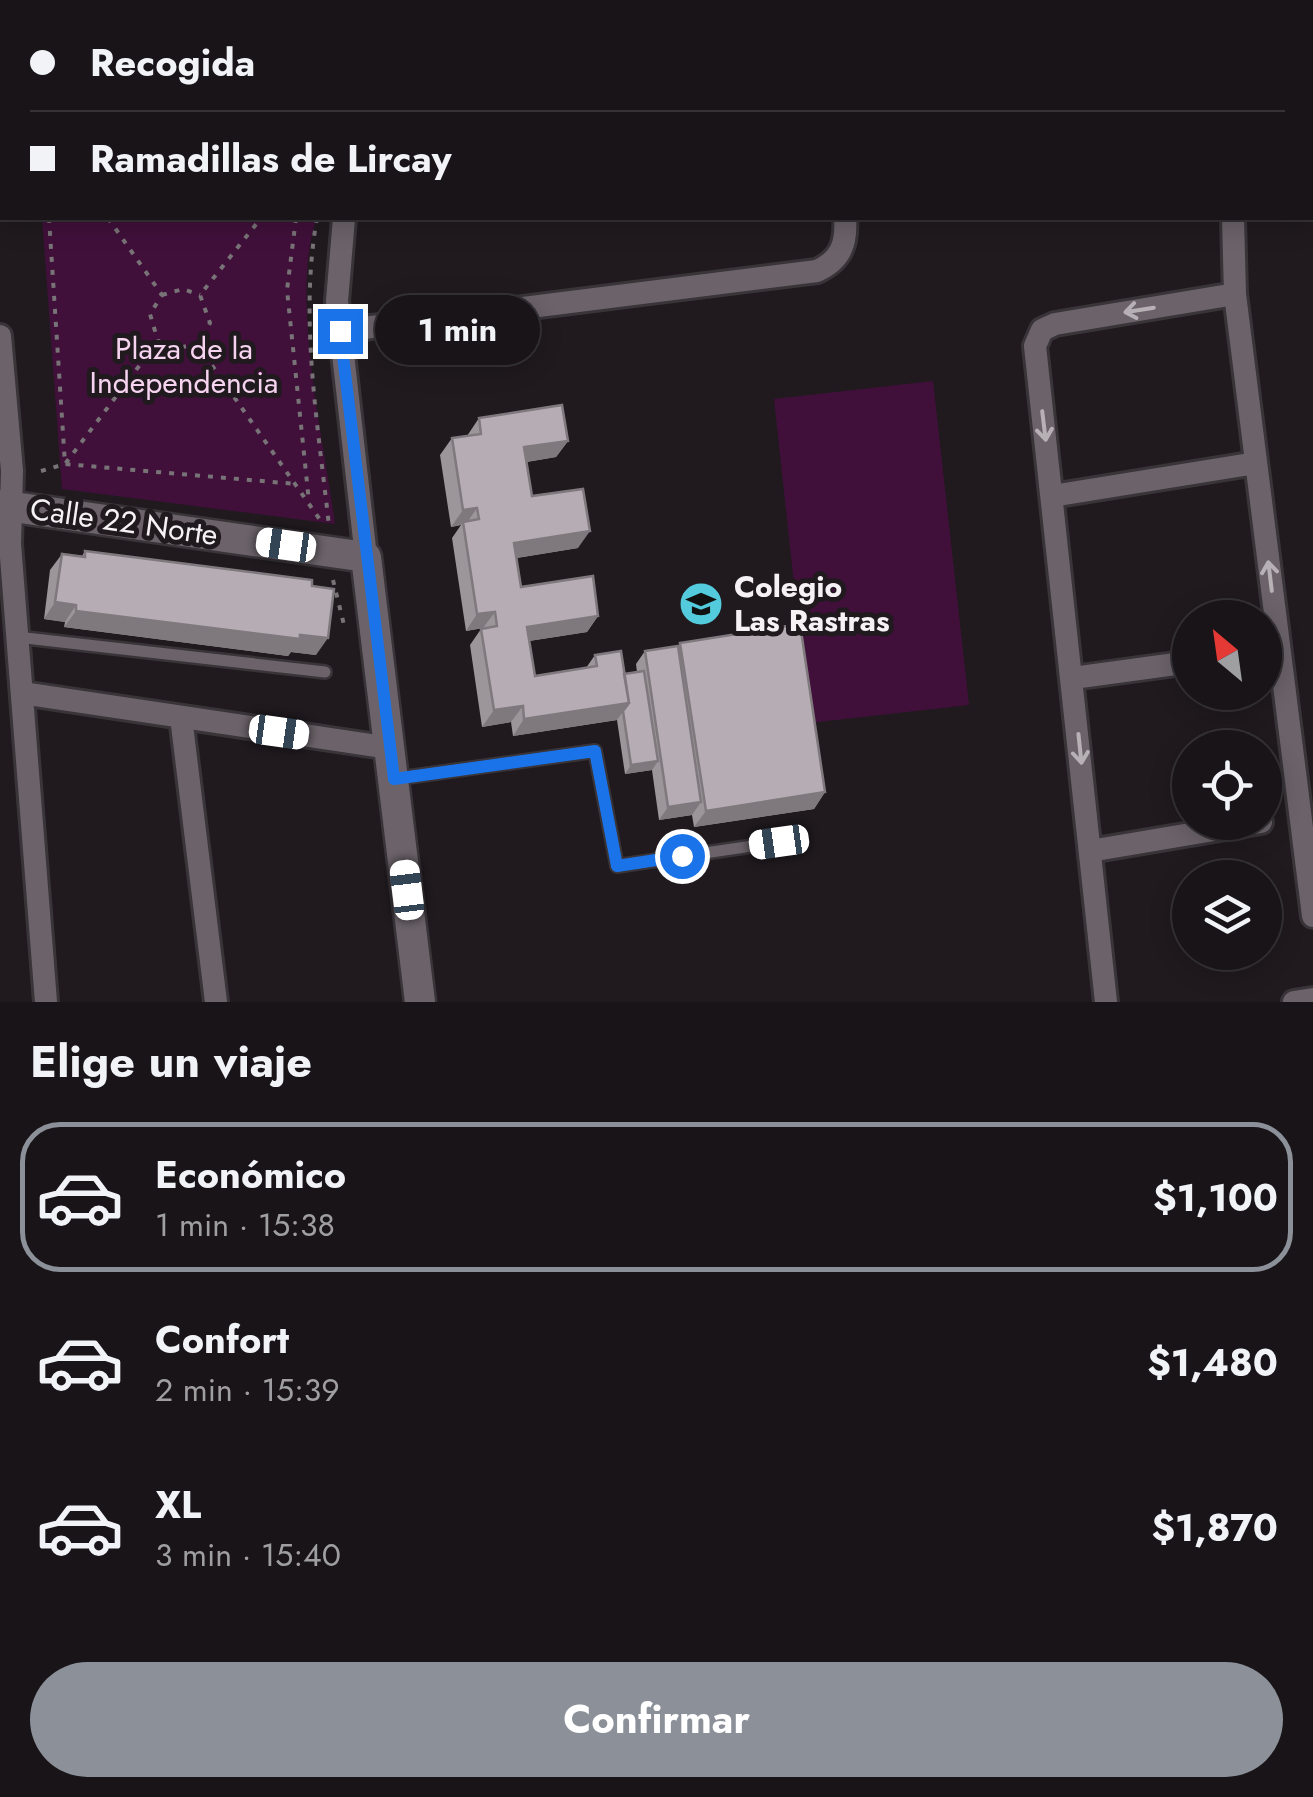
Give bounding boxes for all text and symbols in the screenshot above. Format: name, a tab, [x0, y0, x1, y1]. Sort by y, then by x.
text: Recogida	[90, 35, 255, 90]
text: Ramadillas de Lircay	[90, 131, 451, 186]
callout: 1 min	[375, 296, 540, 366]
one-way arrow	[1123, 301, 1155, 320]
text: 1 min	[418, 307, 497, 353]
route end	[318, 309, 363, 354]
park label: Plaza de la Independencia	[90, 327, 278, 404]
one-way arrow	[1035, 409, 1054, 441]
street label: Calle 22 Norte	[28, 487, 221, 556]
car	[254, 526, 318, 564]
one-way arrow	[1260, 561, 1279, 593]
place label: Colegio Las Rastras	[734, 565, 890, 642]
school or university icon: Colegio Las Rastras	[678, 581, 724, 627]
north arrow	[1172, 600, 1282, 710]
map controls	[1172, 600, 1282, 970]
car	[247, 713, 311, 751]
button: locate	[1172, 730, 1282, 840]
one-way arrow	[1071, 732, 1090, 764]
car	[747, 823, 811, 861]
route start	[660, 834, 705, 879]
car	[388, 858, 426, 922]
button: layers	[1172, 860, 1282, 970]
text: Elige un viaje	[30, 1029, 312, 1094]
text: Económico	[155, 1147, 346, 1202]
icon: car	[35, 1152, 125, 1242]
text: $1,100	[1153, 1170, 1278, 1225]
text: 1 min · 15:38	[155, 1202, 335, 1248]
text: Confort	[155, 1312, 289, 1367]
icon: car	[35, 1317, 125, 1407]
text: $1,480	[1147, 1335, 1278, 1390]
text: 2 min · 15:39	[155, 1367, 340, 1413]
text: XL	[155, 1477, 201, 1532]
icon: car	[35, 1482, 125, 1572]
text: $1,870	[1151, 1500, 1278, 1555]
text: 3 min · 15:40	[155, 1532, 341, 1578]
button: Confirmar	[30, 1662, 1283, 1777]

